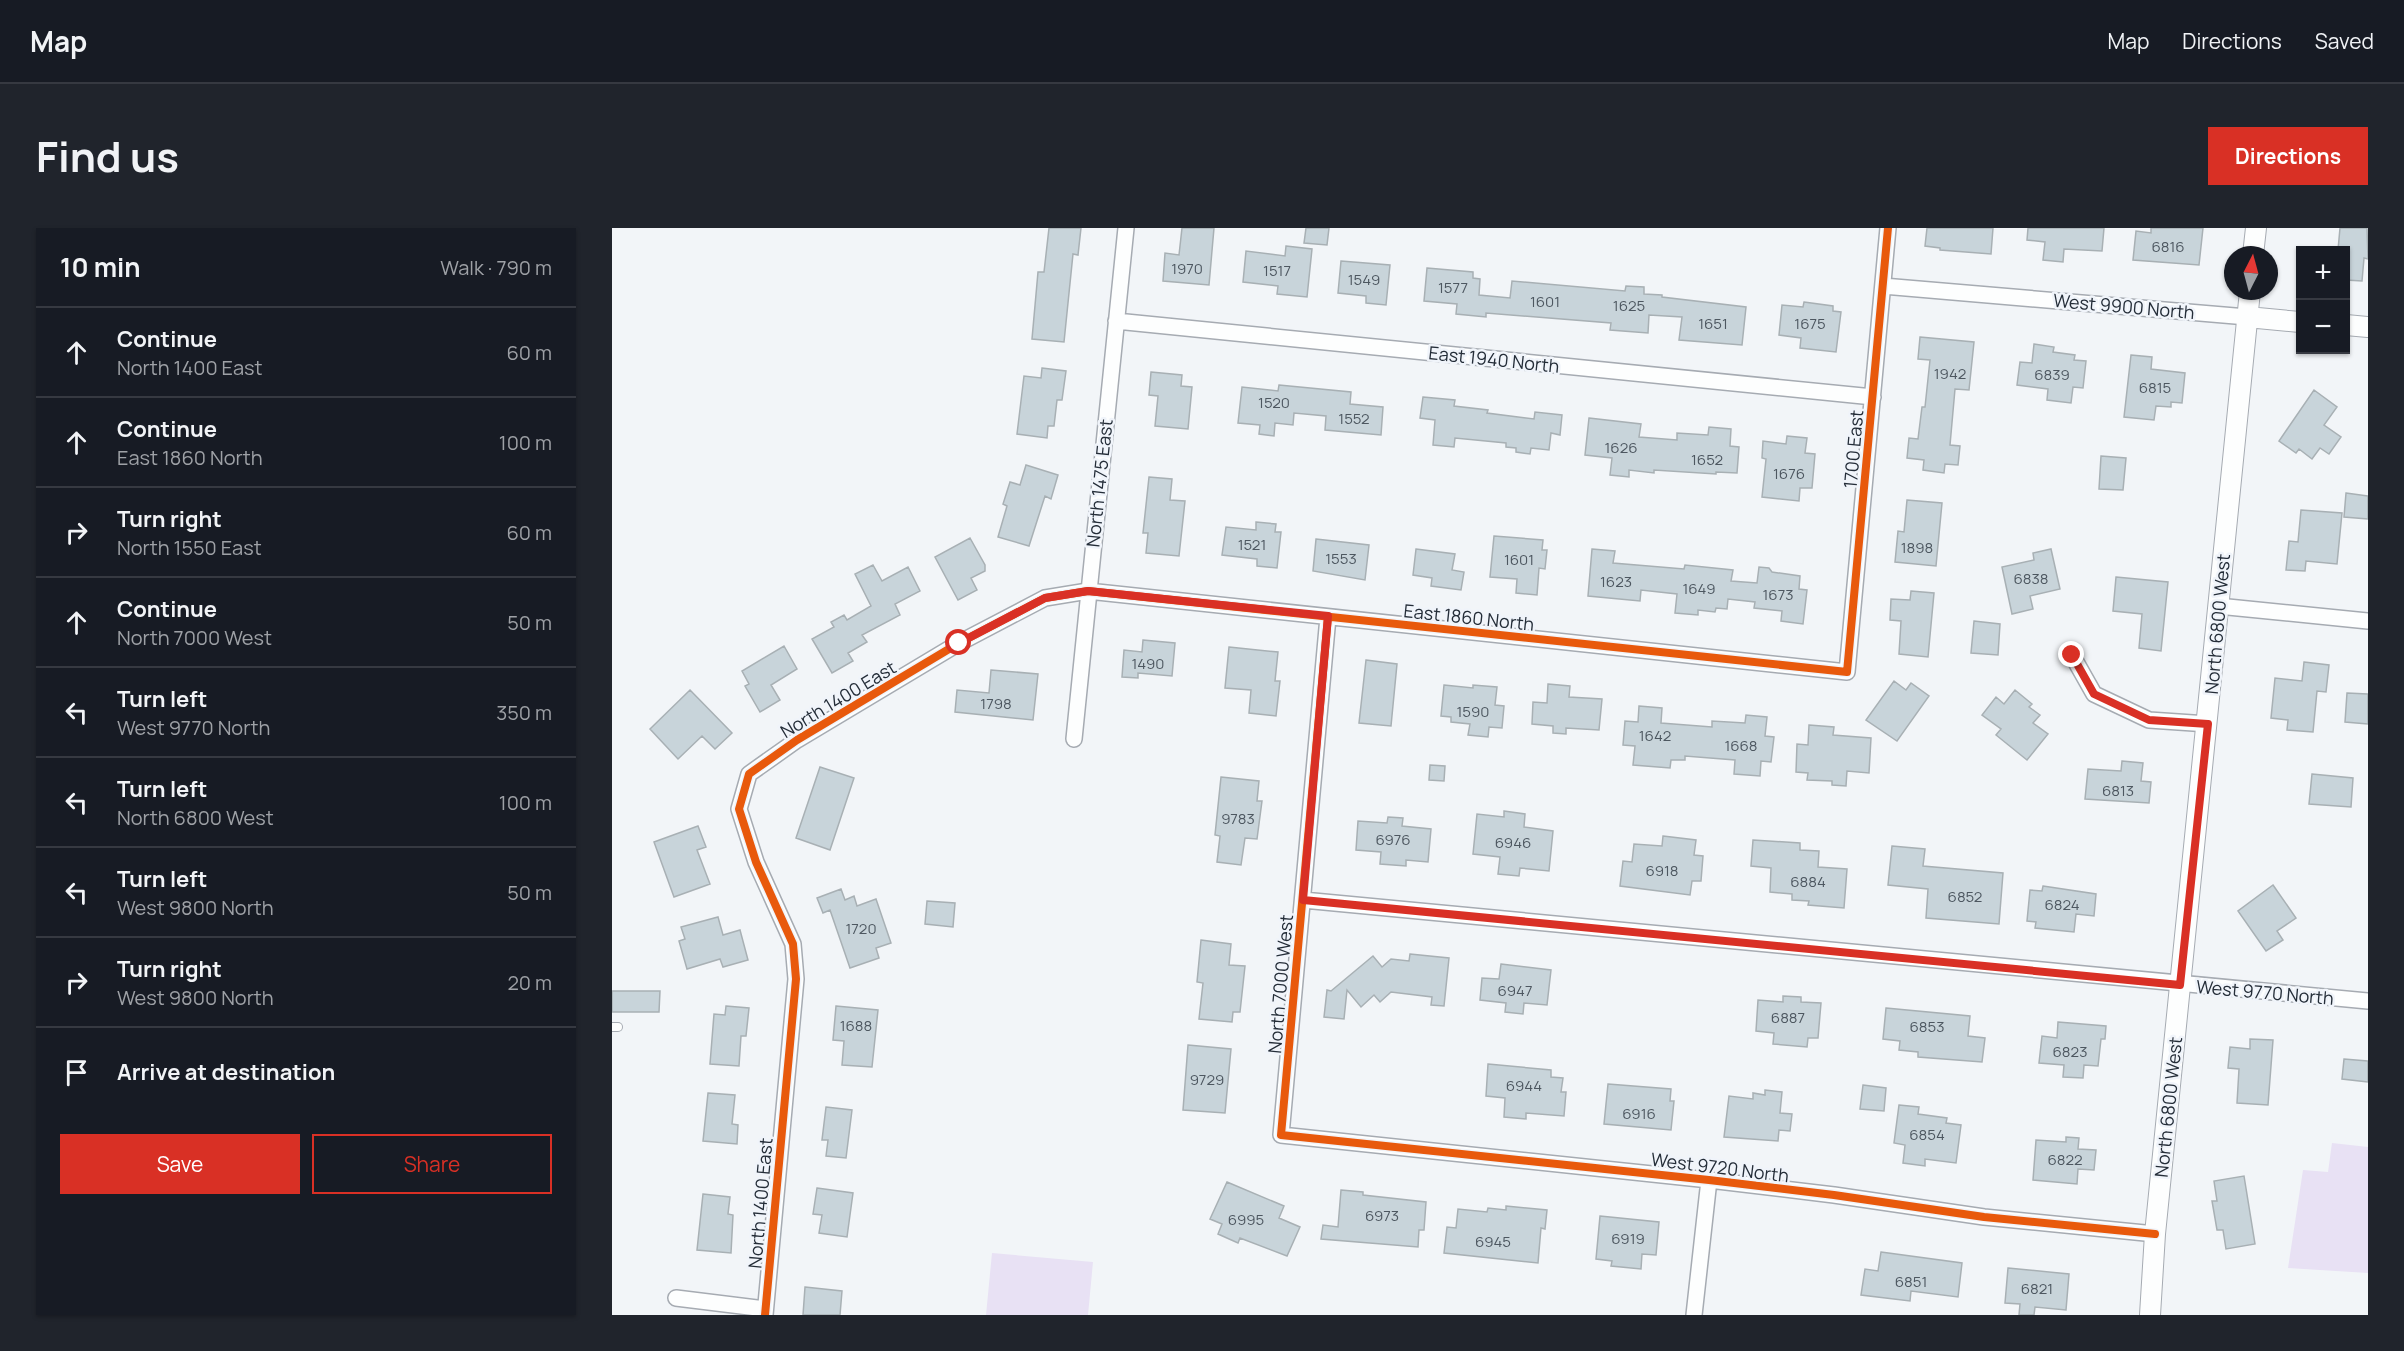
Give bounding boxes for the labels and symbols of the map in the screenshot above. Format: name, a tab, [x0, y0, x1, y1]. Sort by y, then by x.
house number: 6816	[2151, 236, 2185, 257]
north arrow	[2224, 246, 2278, 300]
house number: 1970	[1171, 258, 1203, 279]
house number: 1517	[1263, 260, 1291, 281]
house number: 1549	[1348, 269, 1380, 290]
house number: 1577	[1438, 277, 1468, 298]
street label: West 9900 North	[2052, 288, 2196, 324]
house number: 1601	[1530, 291, 1560, 312]
house number: 1625	[1613, 295, 1645, 316]
house number: 1651	[1698, 313, 1728, 334]
house number: 1675	[1794, 313, 1826, 334]
street label: East 1940 North	[1427, 340, 1561, 378]
house number: 1942	[1934, 363, 1966, 384]
house number: 6839	[2034, 364, 2070, 385]
house number: 6815	[2139, 377, 2171, 398]
house number: 1520	[1258, 392, 1290, 413]
house number: 1552	[1338, 408, 1370, 429]
street label: 1700 East	[1838, 409, 1868, 489]
street label: North 1475 East	[1080, 418, 1118, 548]
house number: 1626	[1604, 437, 1638, 458]
house number: 1652	[1691, 449, 1723, 470]
house number: 1676	[1773, 463, 1805, 484]
house number: 1521	[1238, 534, 1266, 555]
house number: 1898	[1901, 537, 1933, 558]
house number: 1553	[1325, 548, 1357, 569]
house number: 1601	[1504, 549, 1534, 570]
street label: North 6800 West	[2199, 553, 2235, 695]
house number: 6838	[2013, 568, 2049, 589]
house number: 1623	[1600, 571, 1632, 592]
house number: 1649	[1682, 578, 1716, 599]
house number: 1673	[1763, 584, 1793, 605]
street label: East 1860 North	[1403, 598, 1535, 636]
route start	[945, 629, 971, 655]
route end	[2058, 641, 2084, 667]
house number: 1490	[1132, 653, 1165, 674]
street label: North 1400 East	[776, 655, 900, 743]
house number: 1798	[980, 693, 1012, 714]
house number: 1590	[1457, 701, 1489, 722]
house number: 1642	[1639, 725, 1671, 746]
house number: 1668	[1724, 735, 1758, 756]
house number: 6813	[2102, 780, 2134, 801]
house number: 9783	[1221, 808, 1255, 829]
house number: 6976	[1375, 829, 1411, 850]
house number: 6946	[1495, 832, 1531, 853]
house number: 6918	[1645, 860, 1679, 881]
house number: 6884	[1790, 871, 1826, 892]
house number: 6852	[1948, 886, 1982, 907]
house number: 6824	[2044, 894, 2080, 915]
street label: North 7000 West	[1262, 913, 1298, 1055]
house number: 1720	[845, 918, 877, 939]
street label: West 9770 North	[2195, 974, 2335, 1010]
house number: 6947	[1498, 980, 1532, 1001]
house number: 6887	[1771, 1007, 1805, 1028]
house number: 1688	[840, 1015, 872, 1036]
house number: 6853	[1910, 1016, 1944, 1037]
street label: North 6800 West	[2149, 1036, 2187, 1178]
house number: 6823	[2053, 1041, 2087, 1062]
house number: 9729	[1190, 1069, 1224, 1090]
house number: 6944	[1506, 1075, 1542, 1096]
house number: 6916	[1622, 1103, 1656, 1124]
house number: 6854	[1909, 1124, 1945, 1145]
street label: North 1400 East	[742, 1137, 778, 1269]
street label: West 9720 North	[1650, 1147, 1790, 1187]
house number: 6822	[2047, 1149, 2083, 1170]
house number: 6973	[1365, 1205, 1399, 1226]
house number: 6995	[1228, 1209, 1264, 1230]
house number: 6919	[1611, 1228, 1645, 1249]
house number: 6945	[1475, 1231, 1511, 1252]
house number: 6851	[1895, 1271, 1927, 1292]
house number: 6821	[2021, 1278, 2053, 1299]

